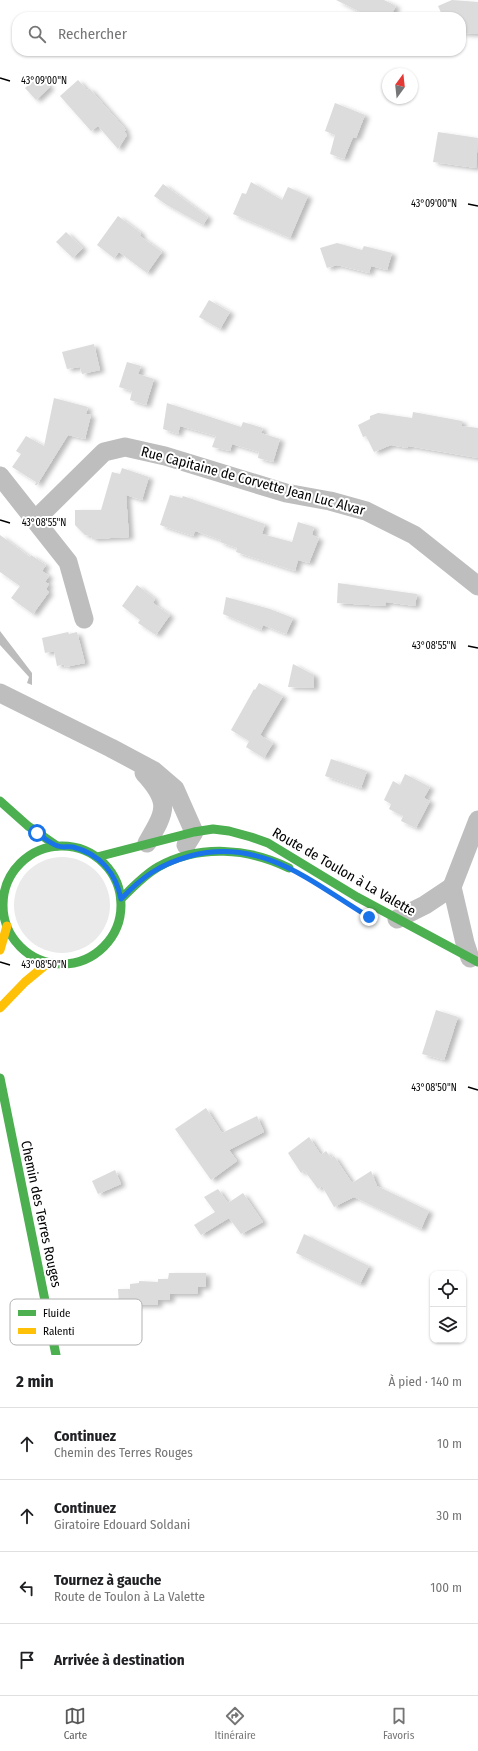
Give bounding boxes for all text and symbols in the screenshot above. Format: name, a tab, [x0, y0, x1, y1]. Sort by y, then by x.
search box	[12, 12, 466, 56]
icon: search	[26, 23, 48, 45]
text: Rechercher	[58, 25, 127, 43]
north arrow	[382, 68, 418, 104]
text: 43°09'00"N	[21, 75, 67, 87]
text: 43°09'00"N	[411, 198, 457, 210]
street label: Rue Capitaine de Corvette Jean Luc Alvar	[139, 443, 367, 519]
text: 43°08'55"N	[22, 517, 66, 529]
text: 43°08'55"N	[412, 640, 456, 652]
route start	[28, 824, 46, 842]
street label: Route de Toulon à La Valette	[269, 824, 419, 920]
route end	[360, 908, 378, 926]
text: 43°08'50"N	[21, 959, 67, 971]
text: 43°08'50"N	[411, 1082, 457, 1094]
street label: Chemin des Terres Rouges	[17, 1139, 65, 1289]
map controls	[430, 1271, 466, 1343]
button: locate	[430, 1271, 466, 1307]
legend	[10, 1299, 142, 1345]
text: Fluide	[43, 1307, 70, 1320]
button: layers	[430, 1307, 466, 1343]
text: Ralenti	[43, 1325, 75, 1338]
text: 2 min	[16, 1371, 54, 1392]
text: À pied · 140 m	[388, 1374, 462, 1389]
text: Continuez	[54, 1427, 116, 1445]
icon: ahead	[16, 1433, 38, 1455]
text: 10 m	[437, 1436, 462, 1451]
text: Chemin des Terres Rouges	[54, 1445, 193, 1460]
text: Continuez	[54, 1499, 116, 1517]
icon: ahead	[16, 1505, 38, 1527]
text: 30 m	[436, 1508, 462, 1523]
text: Giratoire Edouard Soldani	[54, 1517, 190, 1532]
text: Tournez à gauche	[54, 1571, 161, 1589]
icon: left	[16, 1577, 38, 1599]
text: 100 m	[430, 1580, 462, 1595]
text: Route de Toulon à La Valette	[54, 1589, 205, 1604]
icon: arrive	[16, 1649, 38, 1671]
text: Arrivée à destination	[54, 1651, 185, 1669]
tab: Carte	[64, 1705, 87, 1742]
tab: Itinéraire	[215, 1705, 256, 1742]
tab: Favoris	[383, 1705, 414, 1742]

